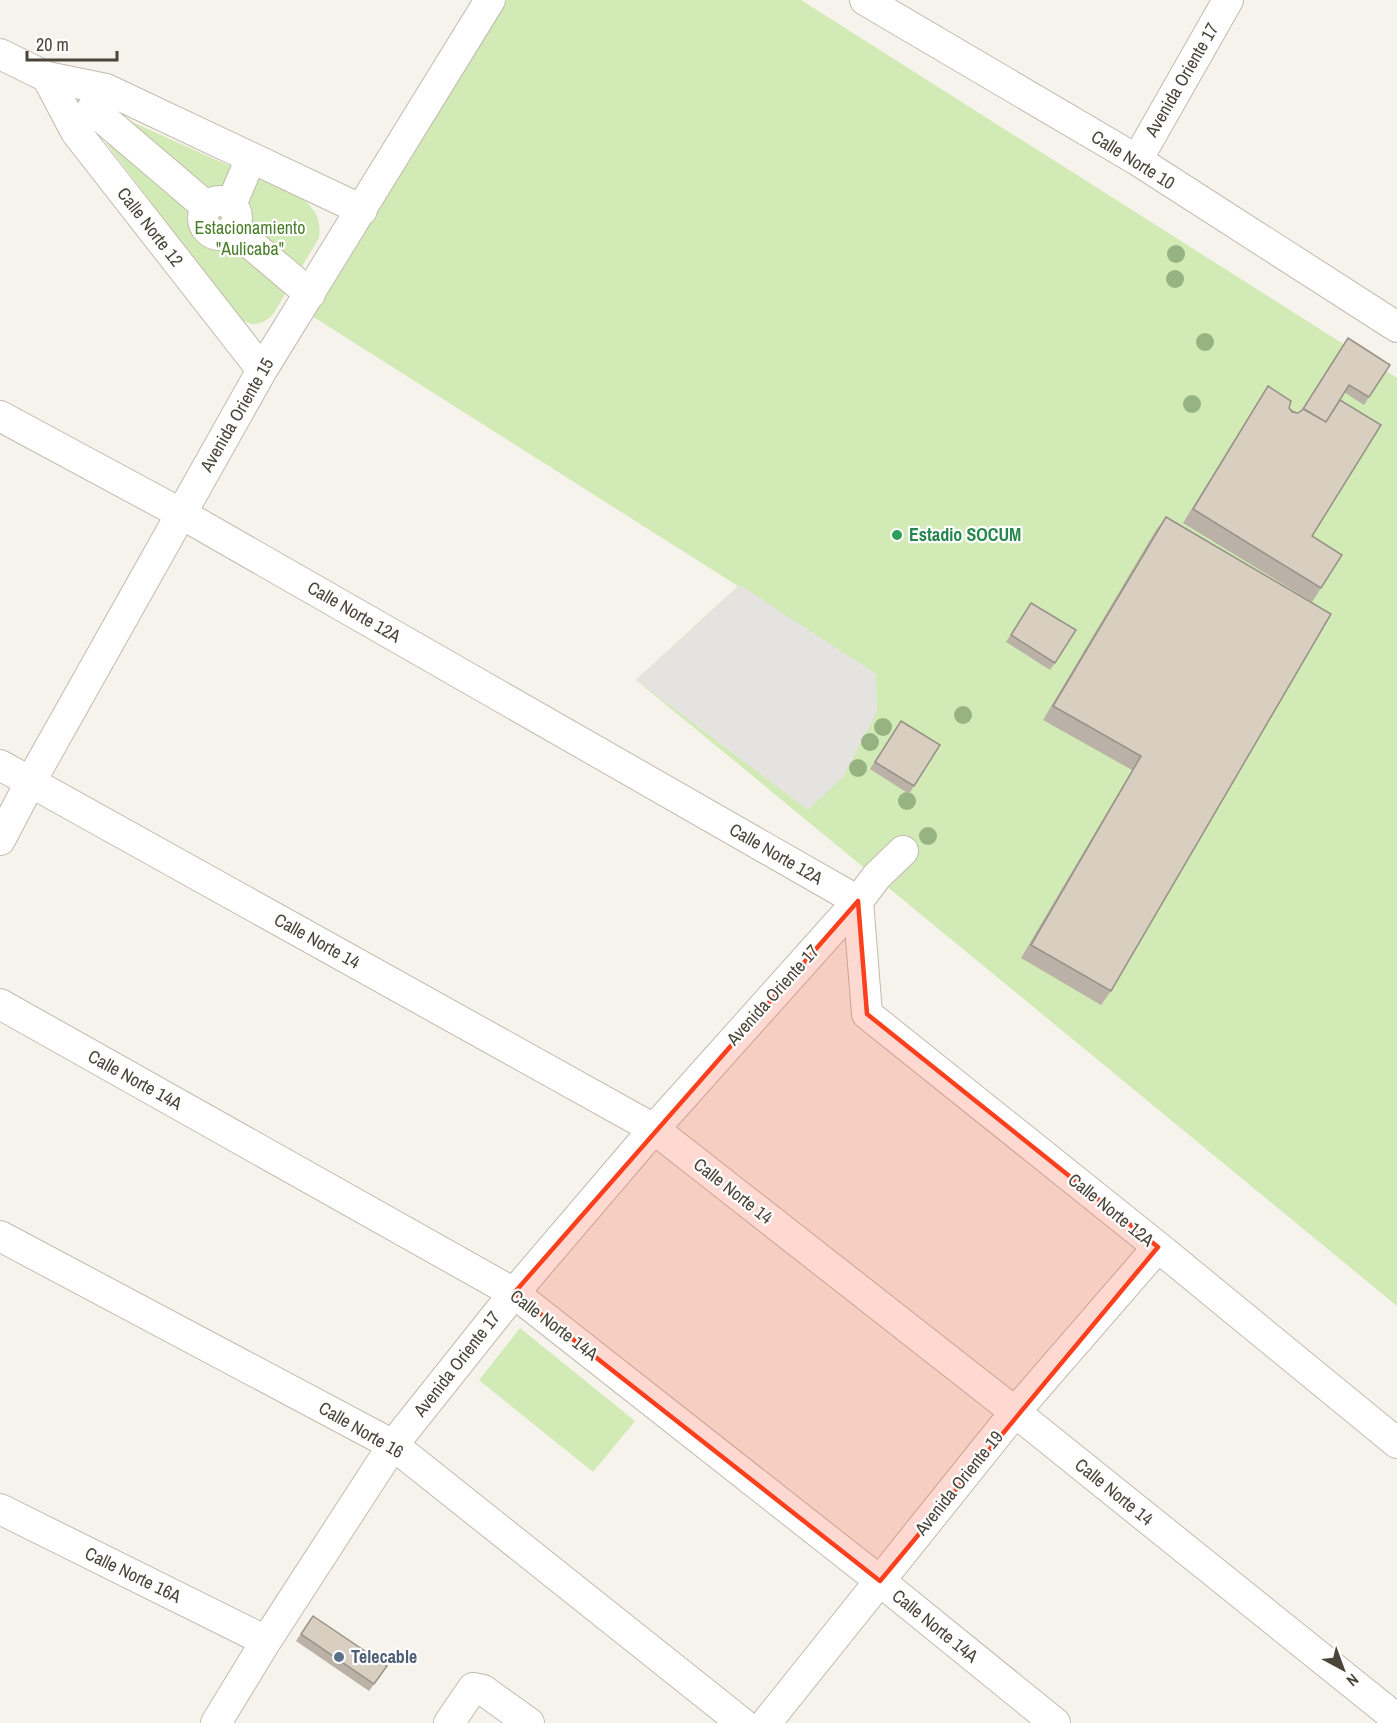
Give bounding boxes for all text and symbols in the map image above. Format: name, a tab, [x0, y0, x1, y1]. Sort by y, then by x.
street label: Avenida Oriente 17	[1138, 18, 1224, 142]
scale bar	[27, 24, 117, 62]
text: 20 m	[36, 32, 69, 57]
street label: Calle Norte 10	[1087, 124, 1180, 195]
street label: Calle Norte 12	[112, 182, 189, 272]
park label: Estacionamiento "Aulicaba"	[195, 215, 305, 261]
street label: Avenida Oriente 15	[193, 353, 279, 477]
place label: Estadio SOCUM	[909, 522, 1021, 547]
marker: Estadio SOCUM	[890, 528, 904, 542]
street label: Calle Norte 12A	[303, 575, 406, 649]
street label: Calle Norte 12A	[725, 817, 828, 891]
street label: Calle Norte 14	[270, 907, 365, 974]
street label: Avenida Oriente 17	[720, 939, 825, 1051]
street label: Calle Norte 14A	[84, 1043, 187, 1116]
street label: Calle Norte 14	[688, 1152, 778, 1229]
street label: Calle Norte 12A	[1063, 1167, 1160, 1252]
street label: Calle Norte 14A	[505, 1283, 604, 1366]
street label: Avenida Oriente 17	[407, 1306, 506, 1423]
street label: Calle Norte 16	[314, 1395, 408, 1464]
street label: Avenida Oriente 19	[908, 1425, 1009, 1541]
street label: Calle Norte 14	[1070, 1452, 1159, 1531]
street label: Calle Norte 16A	[81, 1540, 186, 1609]
street label: Calle Norte 14A	[887, 1583, 984, 1668]
north arrow	[1313, 1639, 1373, 1699]
place label: Telecable	[351, 1644, 417, 1669]
marker: Telecable	[332, 1650, 346, 1664]
text: N	[1342, 1669, 1364, 1692]

